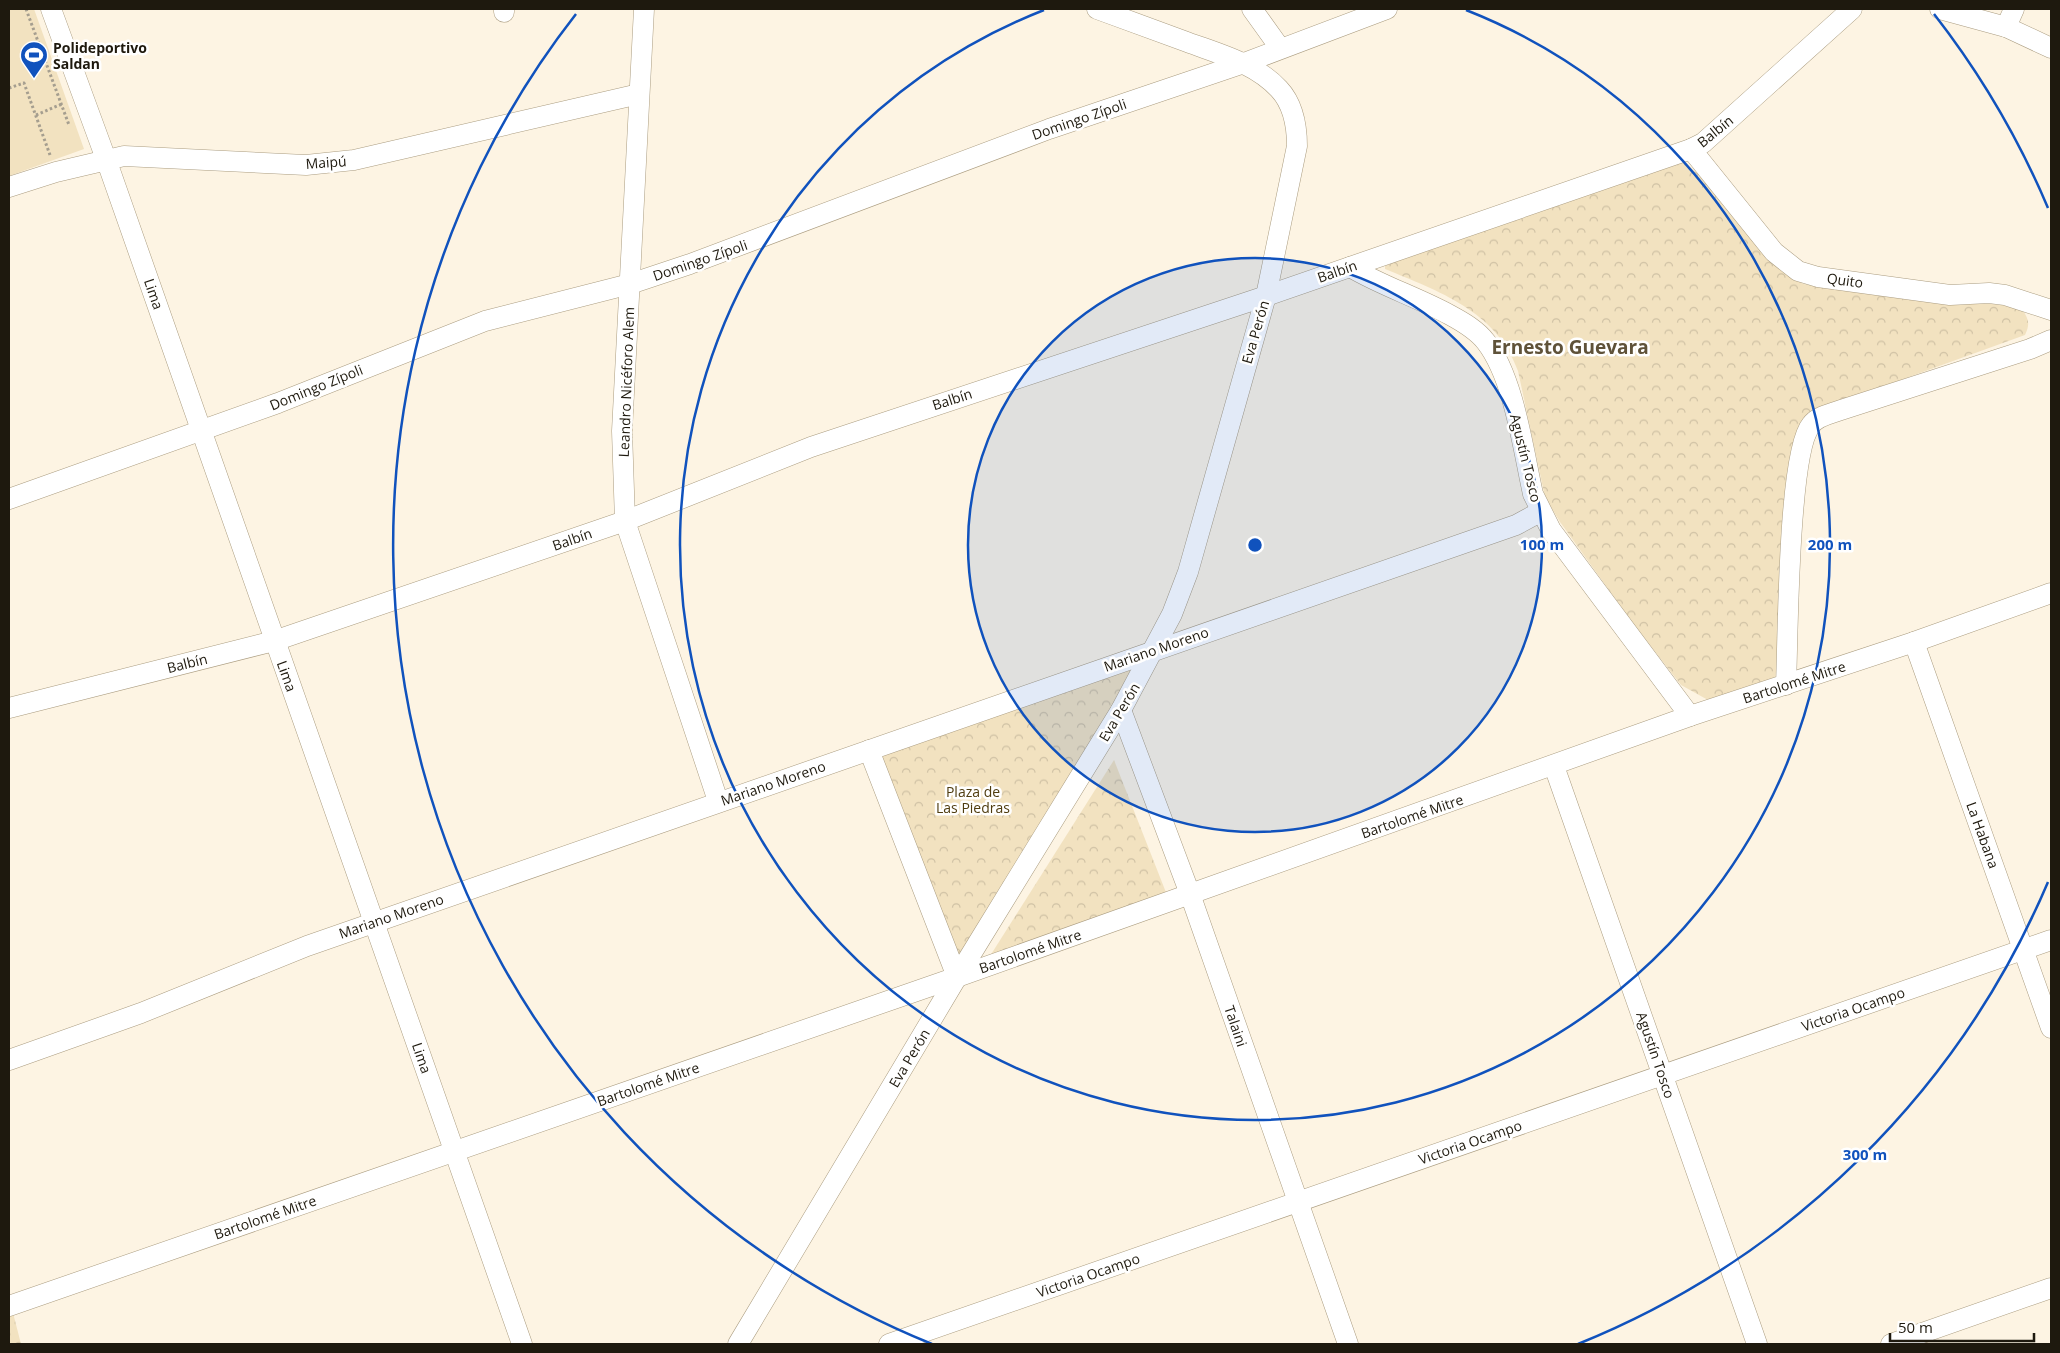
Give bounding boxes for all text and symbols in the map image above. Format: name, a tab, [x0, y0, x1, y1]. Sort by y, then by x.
place label: Polideportivo Saldan	[53, 38, 147, 73]
sports icon: Polideportivo Saldan	[19, 40, 49, 79]
street label: Domingo Zípoli	[1029, 94, 1129, 144]
street label: Balbín	[1693, 111, 1737, 151]
street label: Maipú	[305, 151, 347, 173]
street label: Domingo Zípoli	[650, 235, 750, 285]
street label: Balbín	[1315, 255, 1359, 287]
street label: Quito	[1826, 268, 1864, 292]
street label: Lima	[140, 276, 168, 312]
street label: Eva Perón	[1237, 298, 1273, 366]
street label: Leandro Nicéforo Alem	[614, 306, 638, 458]
district label: Ernesto Guevara	[1491, 334, 1649, 360]
street label: Domingo Zípoli	[267, 360, 365, 414]
street label: Balbín	[930, 384, 974, 414]
street label: Agustín Tosco	[1506, 412, 1546, 504]
street label: Balbín	[550, 523, 594, 555]
text: 100 m	[1520, 534, 1564, 554]
text: 200 m	[1808, 534, 1852, 554]
centre of rings	[1246, 536, 1264, 554]
street label: Mariano Moreno	[1101, 622, 1211, 676]
street label: Balbín	[165, 649, 209, 677]
street label: Bartolomé Mitre	[1740, 656, 1848, 708]
street label: Lima	[273, 658, 301, 694]
street label: Eva Perón	[1094, 679, 1144, 745]
street label: Mariano Moreno	[718, 756, 828, 810]
park label: Plaza de Las Piedras	[936, 782, 1010, 817]
street label: Bartolomé Mitre	[1358, 790, 1466, 842]
street label: La Habana	[1962, 799, 2004, 871]
street label: Mariano Moreno	[336, 889, 446, 943]
street label: Bartolomé Mitre	[976, 925, 1084, 977]
street label: Victoria Ocampo	[1799, 982, 1907, 1036]
street label: Talaini	[1220, 1003, 1252, 1049]
street label: Agustín Tosco	[1632, 1009, 1680, 1101]
street label: Eva Perón	[884, 1025, 934, 1091]
street label: Lima	[408, 1040, 436, 1076]
street label: Bartolomé Mitre	[594, 1058, 702, 1110]
street label: Victoria Ocampo	[1416, 1115, 1524, 1169]
text: 300 m	[1843, 1144, 1887, 1164]
street label: Bartolomé Mitre	[211, 1191, 319, 1243]
street label: Victoria Ocampo	[1034, 1248, 1142, 1302]
scale bar	[1890, 1310, 2034, 1342]
text: 50 m	[1898, 1317, 1933, 1337]

